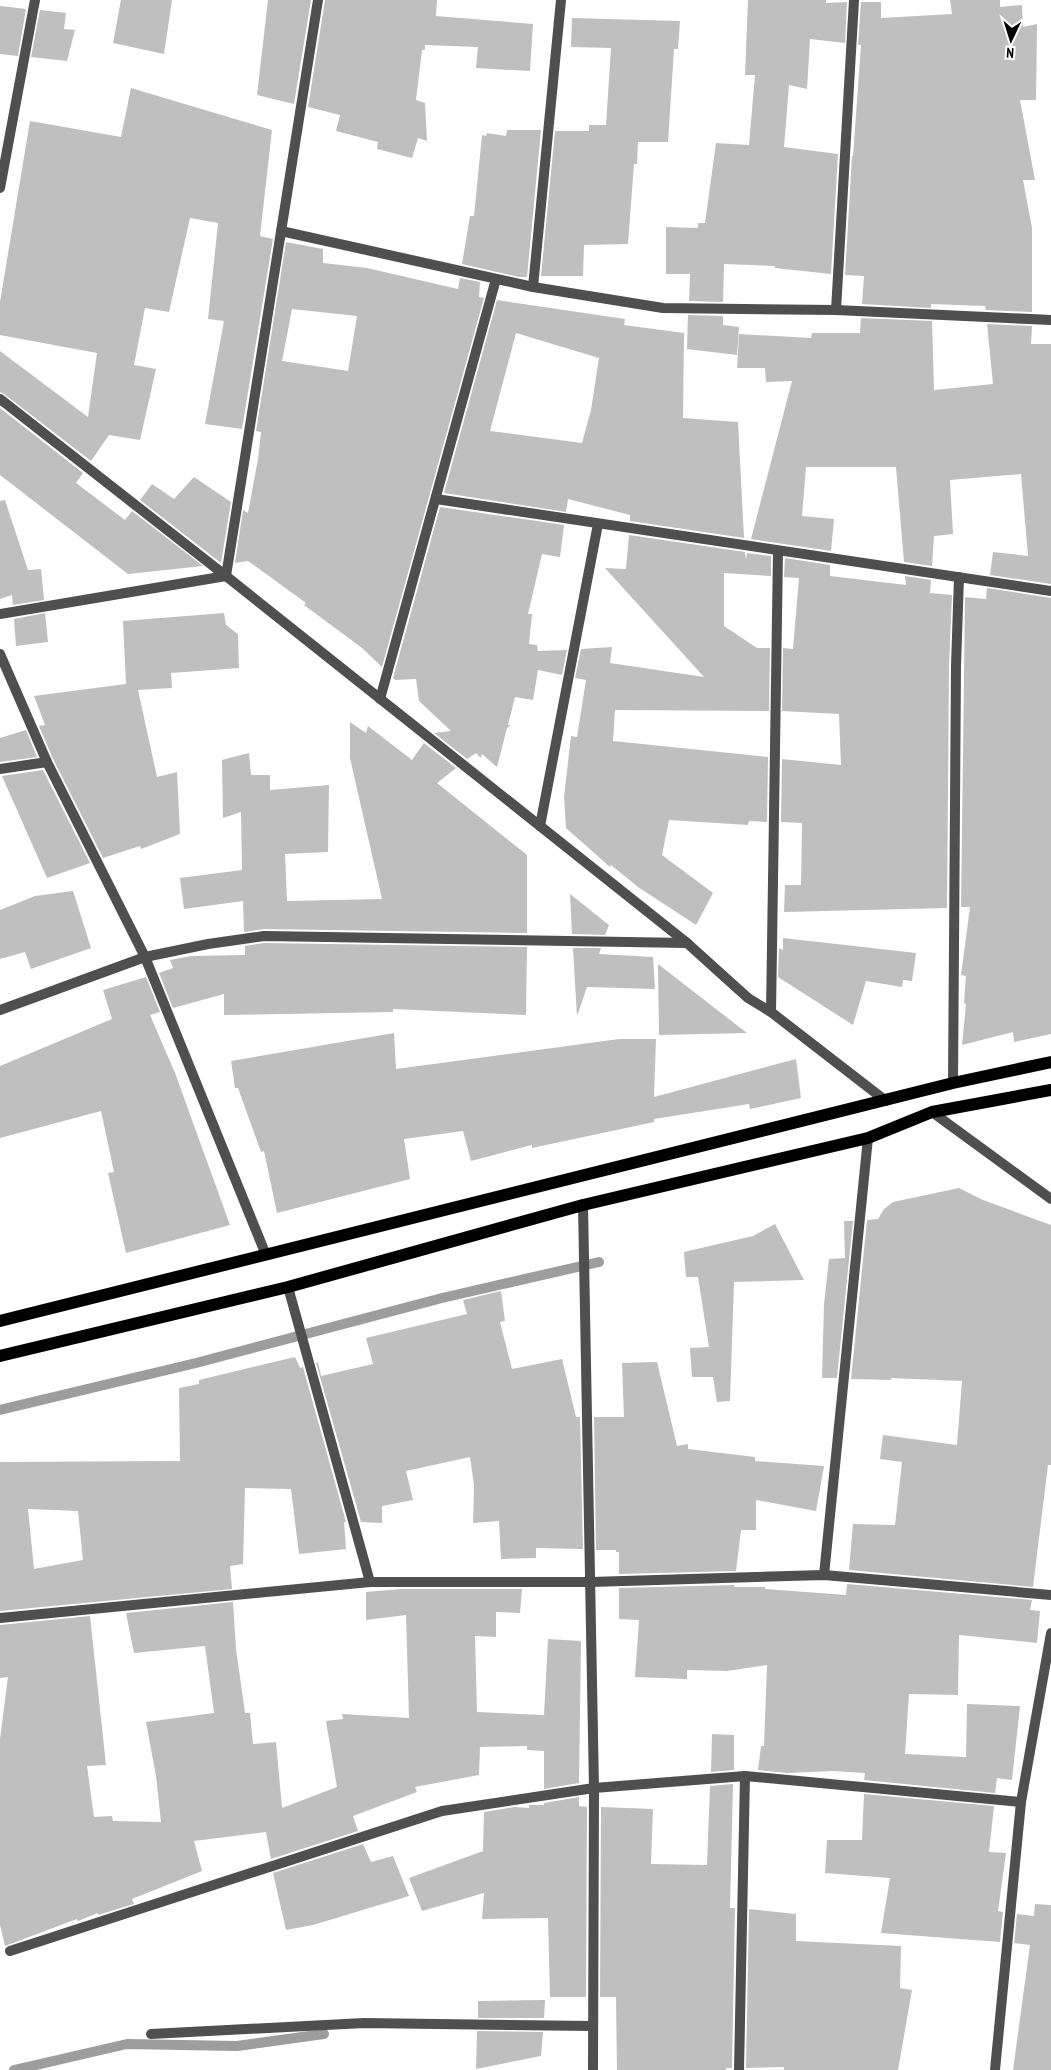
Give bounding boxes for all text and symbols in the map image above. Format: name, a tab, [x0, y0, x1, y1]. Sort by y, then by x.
north arrow	[986, 15, 1036, 65]
text: N	[1006, 44, 1014, 62]

